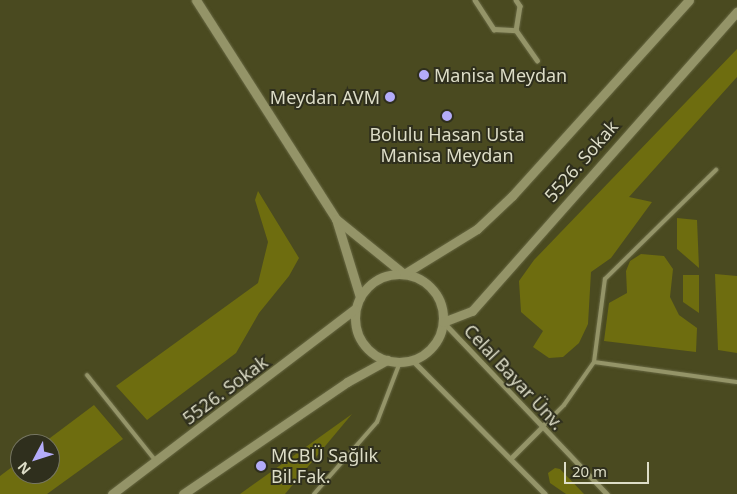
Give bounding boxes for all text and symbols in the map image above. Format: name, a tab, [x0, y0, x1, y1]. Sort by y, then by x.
place label: Manisa Meydan	[434, 64, 567, 86]
marker: Manisa Meydan	[418, 69, 430, 81]
place label: Meydan AVM	[270, 86, 380, 108]
marker: Meydan AVM	[384, 91, 396, 103]
marker: Bolulu Hasan Usta Manisa Meydan	[441, 110, 453, 122]
street label: 5526. Sokak	[540, 116, 622, 206]
place label: Bolulu Hasan Usta Manisa Meydan	[369, 124, 525, 166]
street label: Celal Bayar Ünv.	[460, 320, 568, 434]
street label: 5526. Sokak	[178, 351, 272, 429]
north arrow	[10, 434, 60, 484]
place label: MCBÜ Sağlık Bil.Fak.	[271, 445, 378, 488]
scale bar	[567, 452, 652, 484]
text: N	[13, 458, 35, 479]
marker: MCBÜ Sağlık Bil.Fak.	[255, 460, 267, 472]
text: 20 m	[572, 461, 607, 481]

